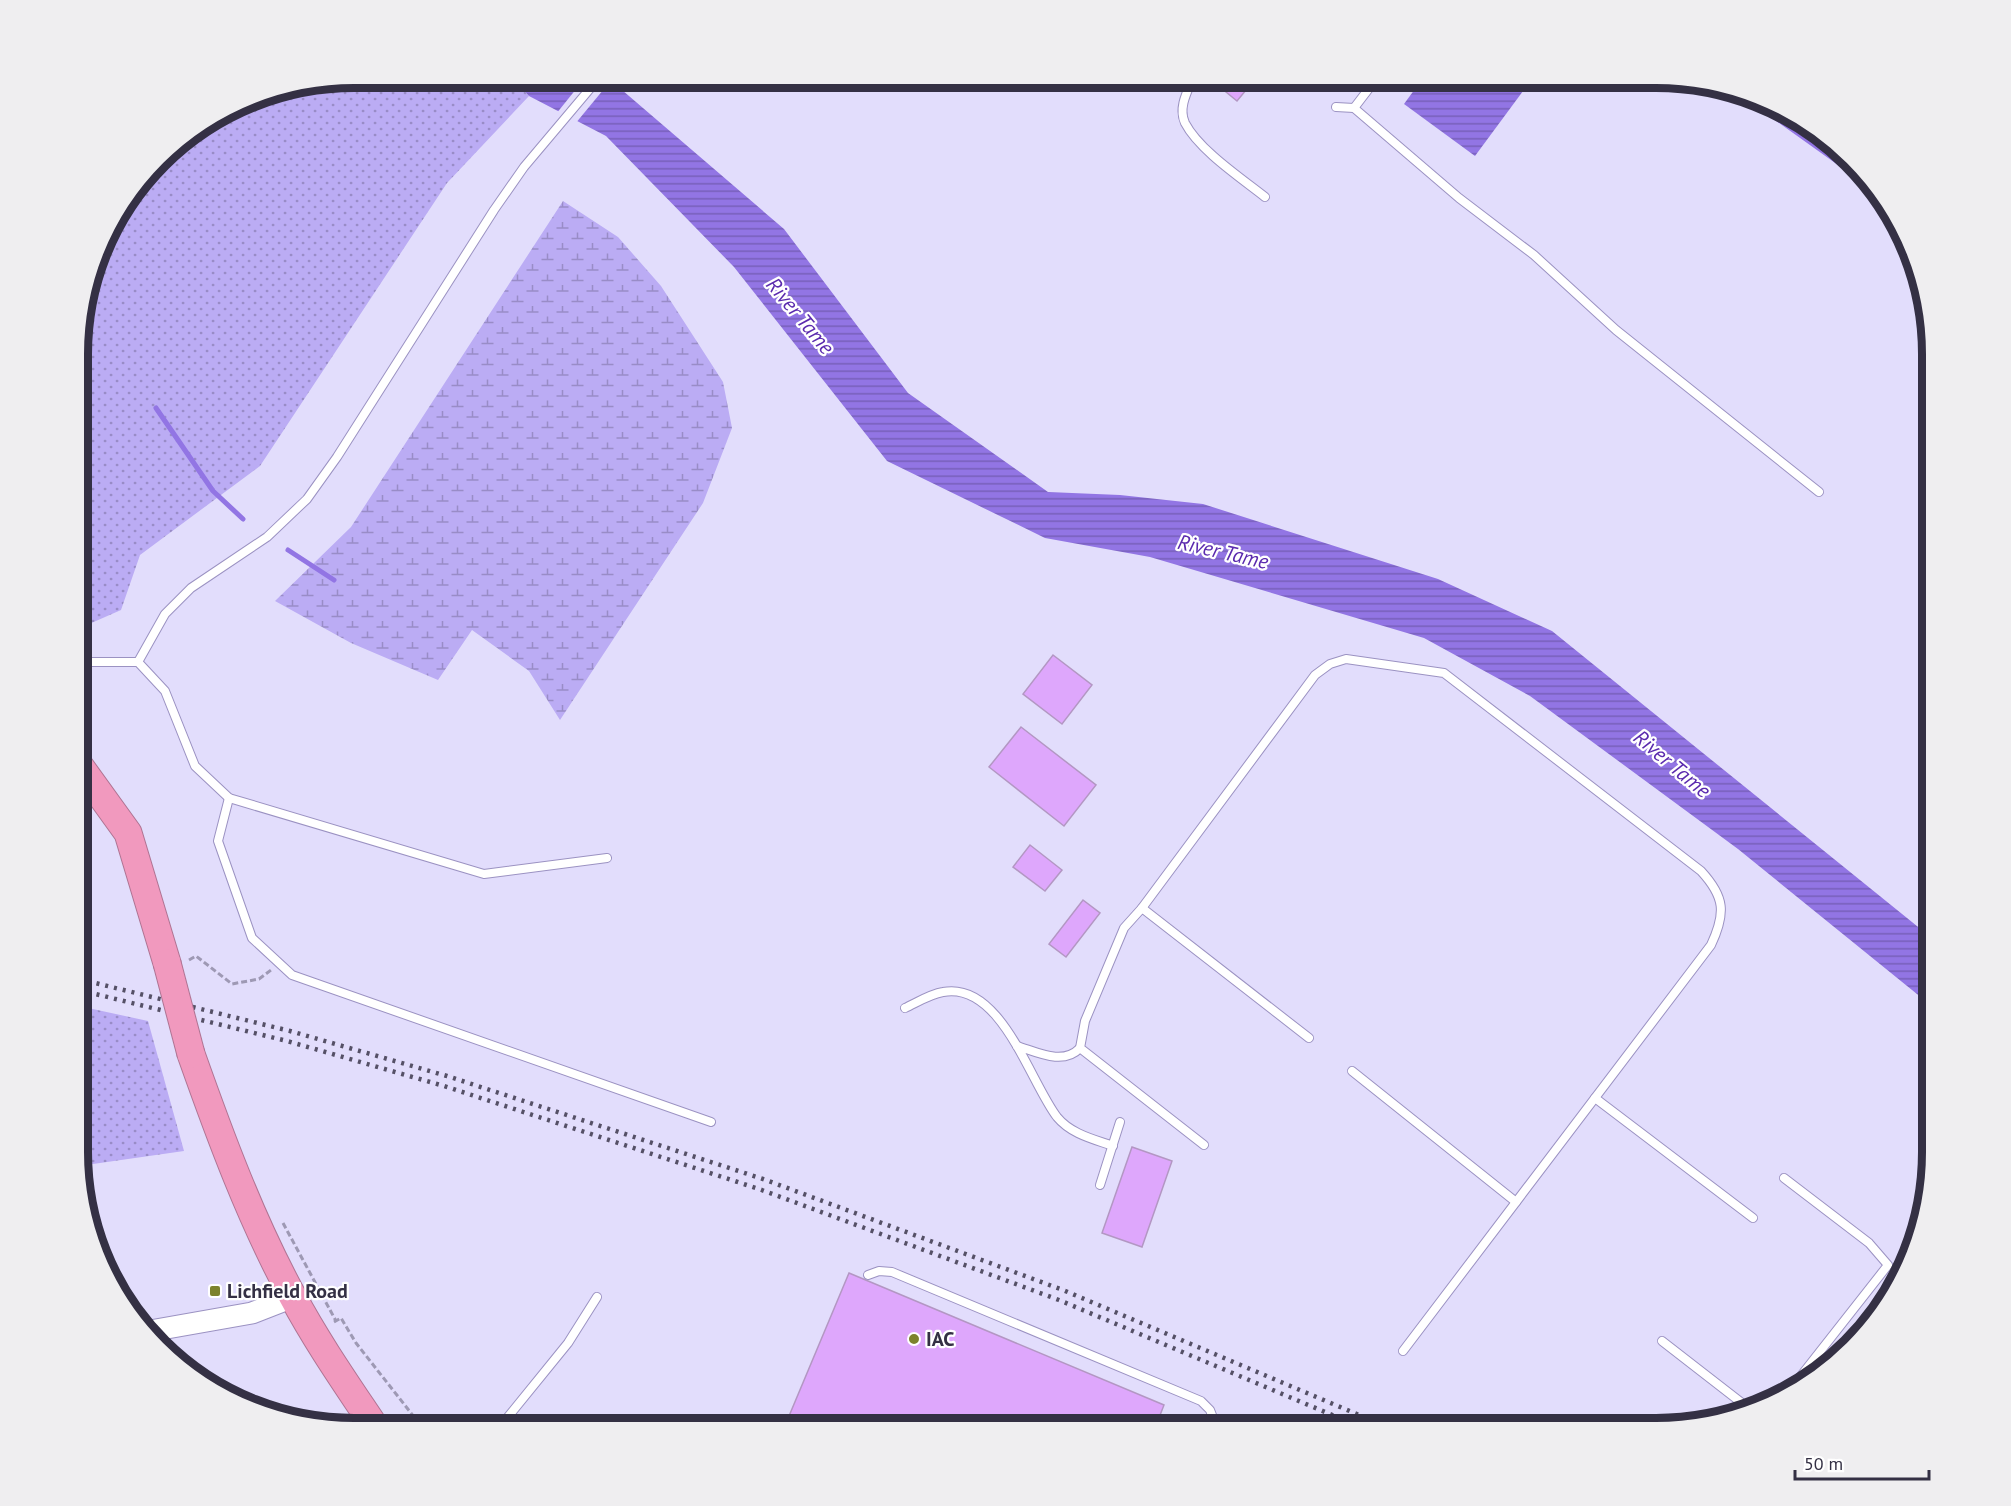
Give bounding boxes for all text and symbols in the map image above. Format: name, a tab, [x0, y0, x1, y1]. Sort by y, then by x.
water label: River Tame	[760, 272, 841, 360]
water label: River Tame	[1175, 528, 1271, 575]
water label: River Tame	[1628, 724, 1717, 804]
place label: Lichfield Road	[227, 1278, 348, 1304]
marker: Lichfield Road	[208, 1284, 222, 1298]
place label: IAC	[926, 1326, 954, 1352]
marker: IAC	[907, 1332, 921, 1346]
scale bar	[1795, 1443, 1928, 1481]
text: 50 m	[1804, 1452, 1843, 1475]

